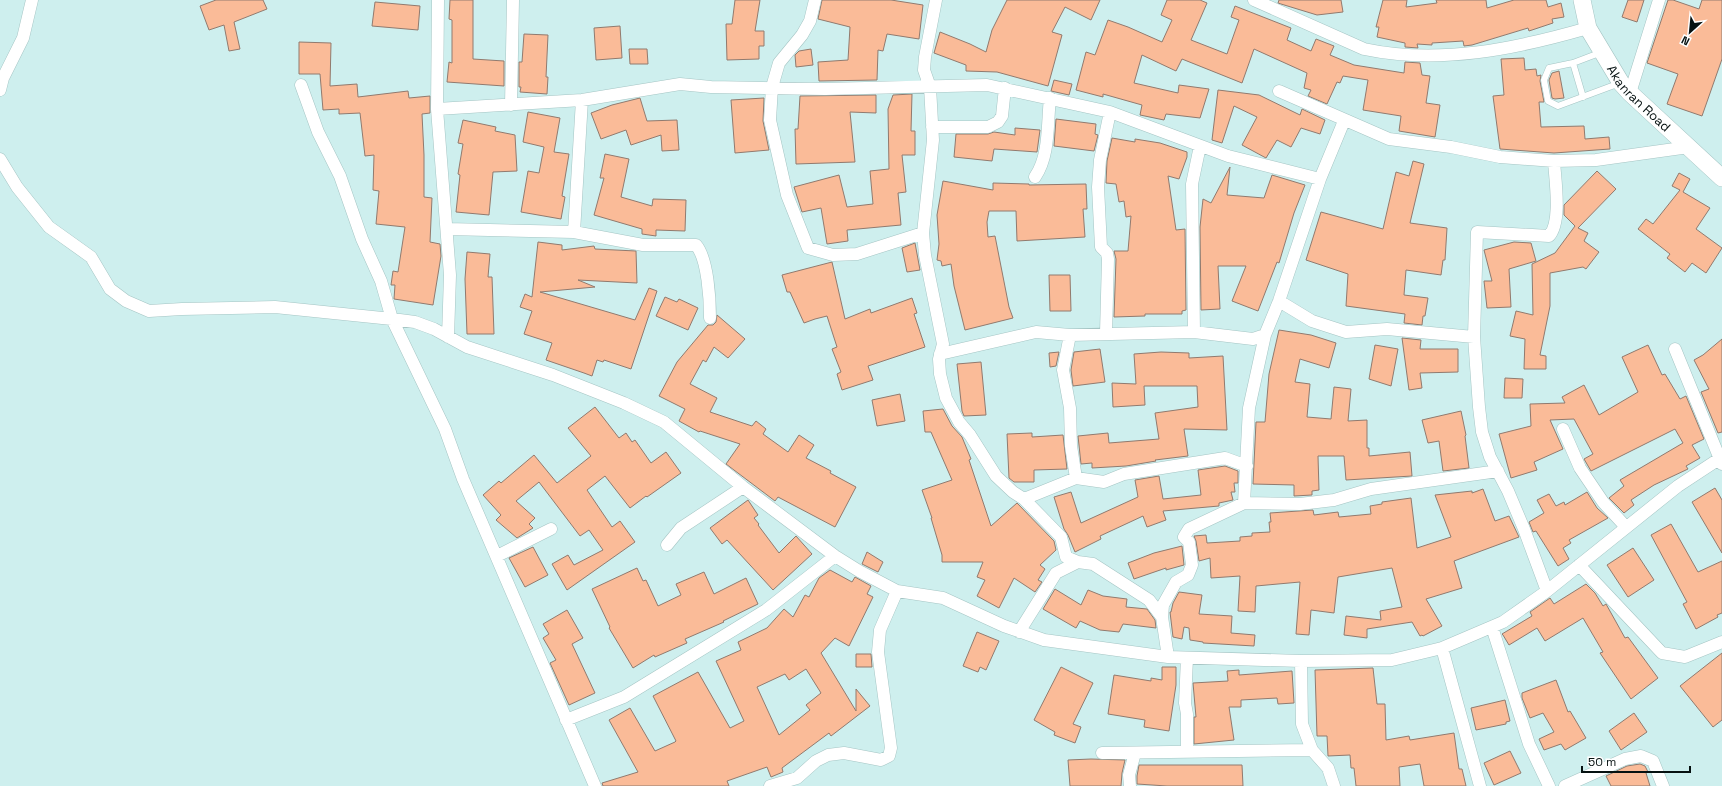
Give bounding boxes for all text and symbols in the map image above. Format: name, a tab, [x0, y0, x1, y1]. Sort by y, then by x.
north arrow	[1670, 12, 1710, 52]
text: N	[1679, 33, 1692, 49]
street label: Akanran Road	[1604, 62, 1675, 135]
scale bar	[1582, 748, 1690, 774]
text: 50 m	[1588, 754, 1616, 770]

